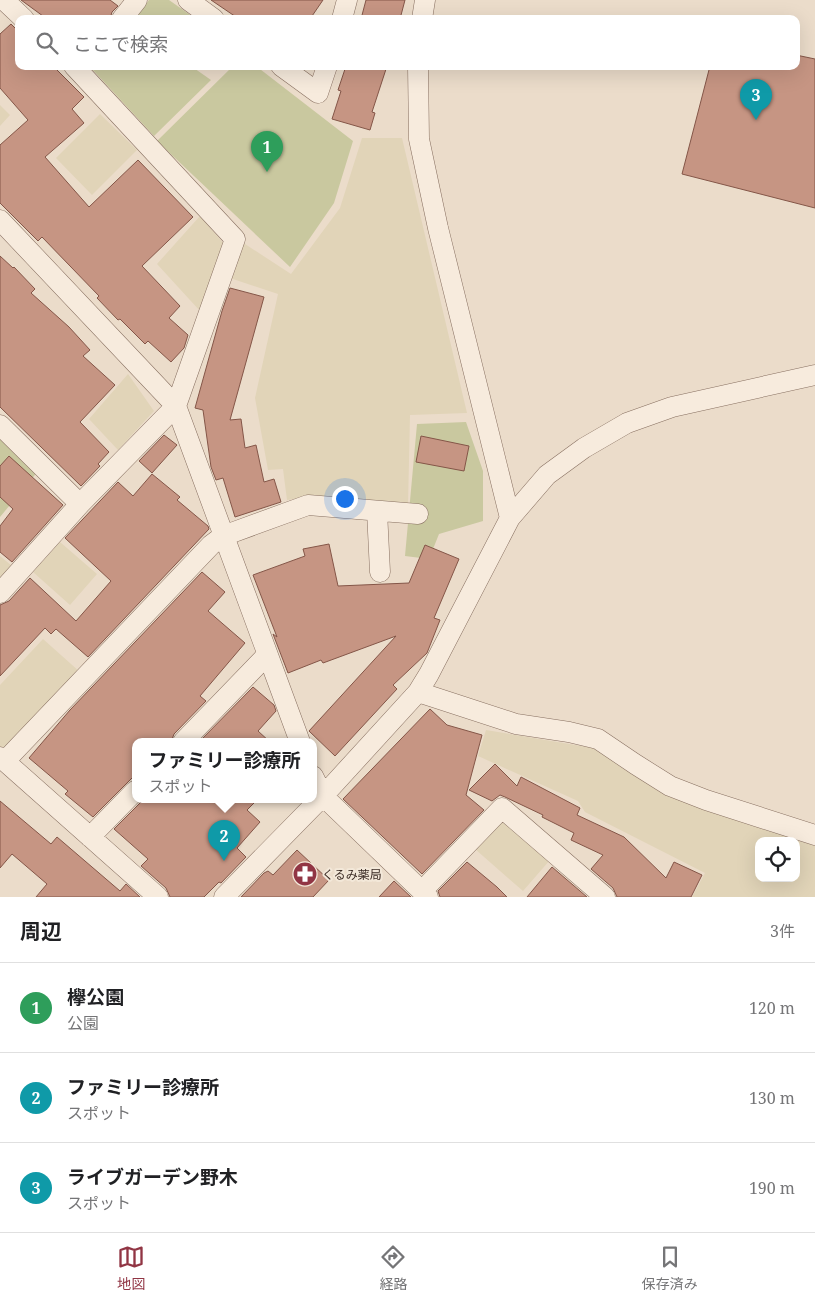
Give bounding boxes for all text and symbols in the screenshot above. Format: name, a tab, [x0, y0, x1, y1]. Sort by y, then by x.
search box	[15, 15, 800, 70]
icon: search	[33, 29, 61, 57]
text: ここで検索	[73, 31, 168, 57]
pin: 3	[740, 79, 772, 120]
pin: 1	[251, 131, 283, 172]
your location	[332, 486, 358, 512]
popup	[132, 738, 317, 803]
text: ファミリー診療所	[148, 747, 301, 773]
text: スポット	[148, 775, 213, 797]
pin: 2	[208, 820, 240, 861]
map controls	[755, 837, 800, 882]
button: locate	[755, 837, 800, 882]
pharmacy icon: くるみ薬局	[292, 861, 318, 887]
place label: くるみ薬局	[322, 866, 382, 883]
text: 周辺	[20, 917, 62, 945]
text: 3件	[770, 920, 795, 942]
text: 欅公園	[67, 984, 124, 1010]
text: 1	[31, 997, 41, 1019]
text: 120 m	[749, 997, 795, 1019]
text: 公園	[67, 1012, 99, 1034]
text: ファミリー診療所	[67, 1074, 219, 1100]
text: 2	[31, 1087, 41, 1109]
text: 130 m	[749, 1087, 795, 1109]
text: スポット	[67, 1102, 131, 1124]
text: ライブガーデン野木	[67, 1164, 238, 1190]
text: 3	[31, 1177, 41, 1199]
text: 190 m	[749, 1177, 795, 1199]
text: スポット	[67, 1192, 131, 1214]
tab: 地図	[117, 1243, 145, 1293]
tab: 経路	[379, 1243, 407, 1293]
tab: 保存済み	[642, 1243, 698, 1293]

